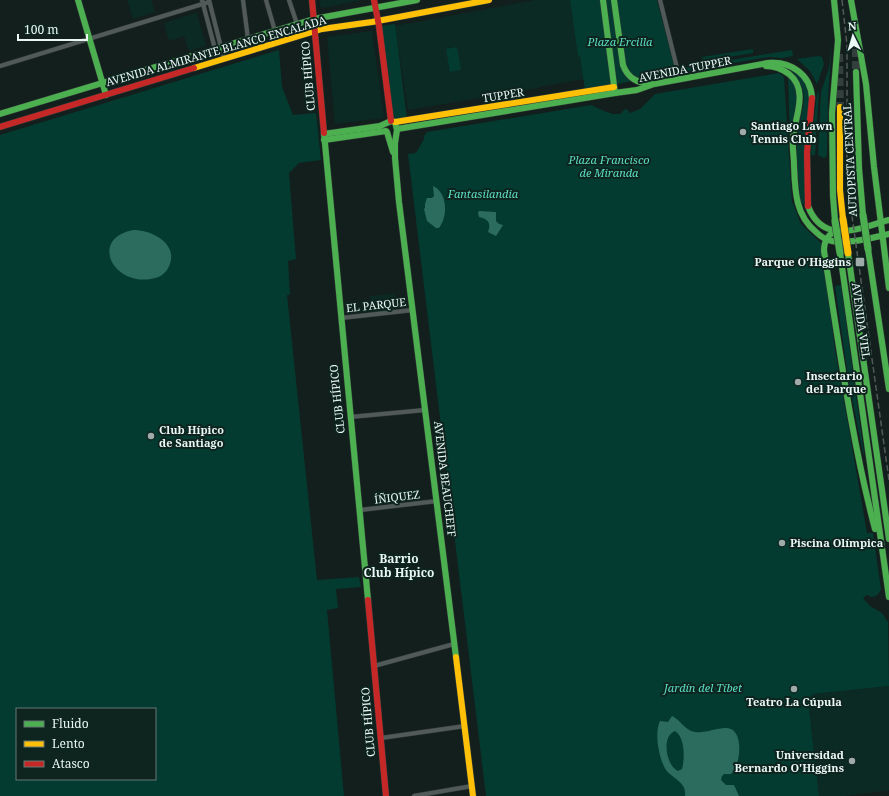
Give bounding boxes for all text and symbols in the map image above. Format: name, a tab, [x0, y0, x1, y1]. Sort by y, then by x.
street label: AVENIDA ALMIRANTE BLANCO ENCALADA	[104, 12, 328, 89]
scale bar	[18, 16, 87, 42]
north arrow	[833, 16, 873, 56]
text: N	[847, 18, 857, 33]
text: 100 m	[24, 21, 59, 38]
park label: Plaza Ercilla	[587, 34, 653, 49]
street label: CLUB HÍPICO	[297, 41, 318, 112]
street label: AVENIDA TUPPER	[637, 52, 733, 85]
street label: TUPPER	[481, 84, 526, 105]
street label: AUTOPISTA CENTRAL	[839, 103, 860, 217]
place label: Santiago Lawn Tennis Club	[751, 118, 833, 146]
marker: Santiago Lawn Tennis Club	[738, 127, 748, 137]
park label: Plaza Francisco de Miranda	[567, 152, 650, 180]
park label: Fantasilandia	[447, 186, 519, 201]
place label: Parque O'Higgins	[754, 254, 851, 269]
marker: Parque O'Higgins	[854, 256, 866, 268]
street label: AVENIDA VIEL	[849, 282, 874, 360]
street label: EL PARQUE	[345, 294, 407, 315]
street label: CLUB HÍPICO	[325, 364, 348, 435]
place label: Insectario del Parque	[806, 368, 866, 396]
marker: Insectario del Parque	[793, 377, 803, 387]
street label: AVENIDA BEAUCHEFF	[431, 420, 460, 538]
place label: Club Hípico de Santiago	[159, 422, 224, 450]
marker: Club Hípico de Santiago	[146, 431, 156, 441]
street label: ÍÑIQUEZ	[373, 486, 421, 507]
place label: Piscina Olímpica	[790, 535, 884, 550]
marker: Piscina Olímpica	[777, 538, 787, 548]
district label: Barrio Club Hípico	[364, 550, 434, 581]
park label: Jardín del Tíbet	[662, 680, 743, 695]
marker: Teatro La Cúpula	[789, 684, 799, 694]
street label: CLUB HÍPICO	[357, 687, 378, 758]
place label: Teatro La Cúpula	[746, 694, 842, 709]
legend	[16, 708, 156, 780]
text: Fluido	[52, 715, 89, 732]
text: Lento	[52, 735, 85, 752]
place label: Universidad Bernardo O'Higgins	[735, 747, 844, 775]
text: Atasco	[52, 755, 90, 772]
marker: Universidad Bernardo O'Higgins	[847, 756, 857, 766]

